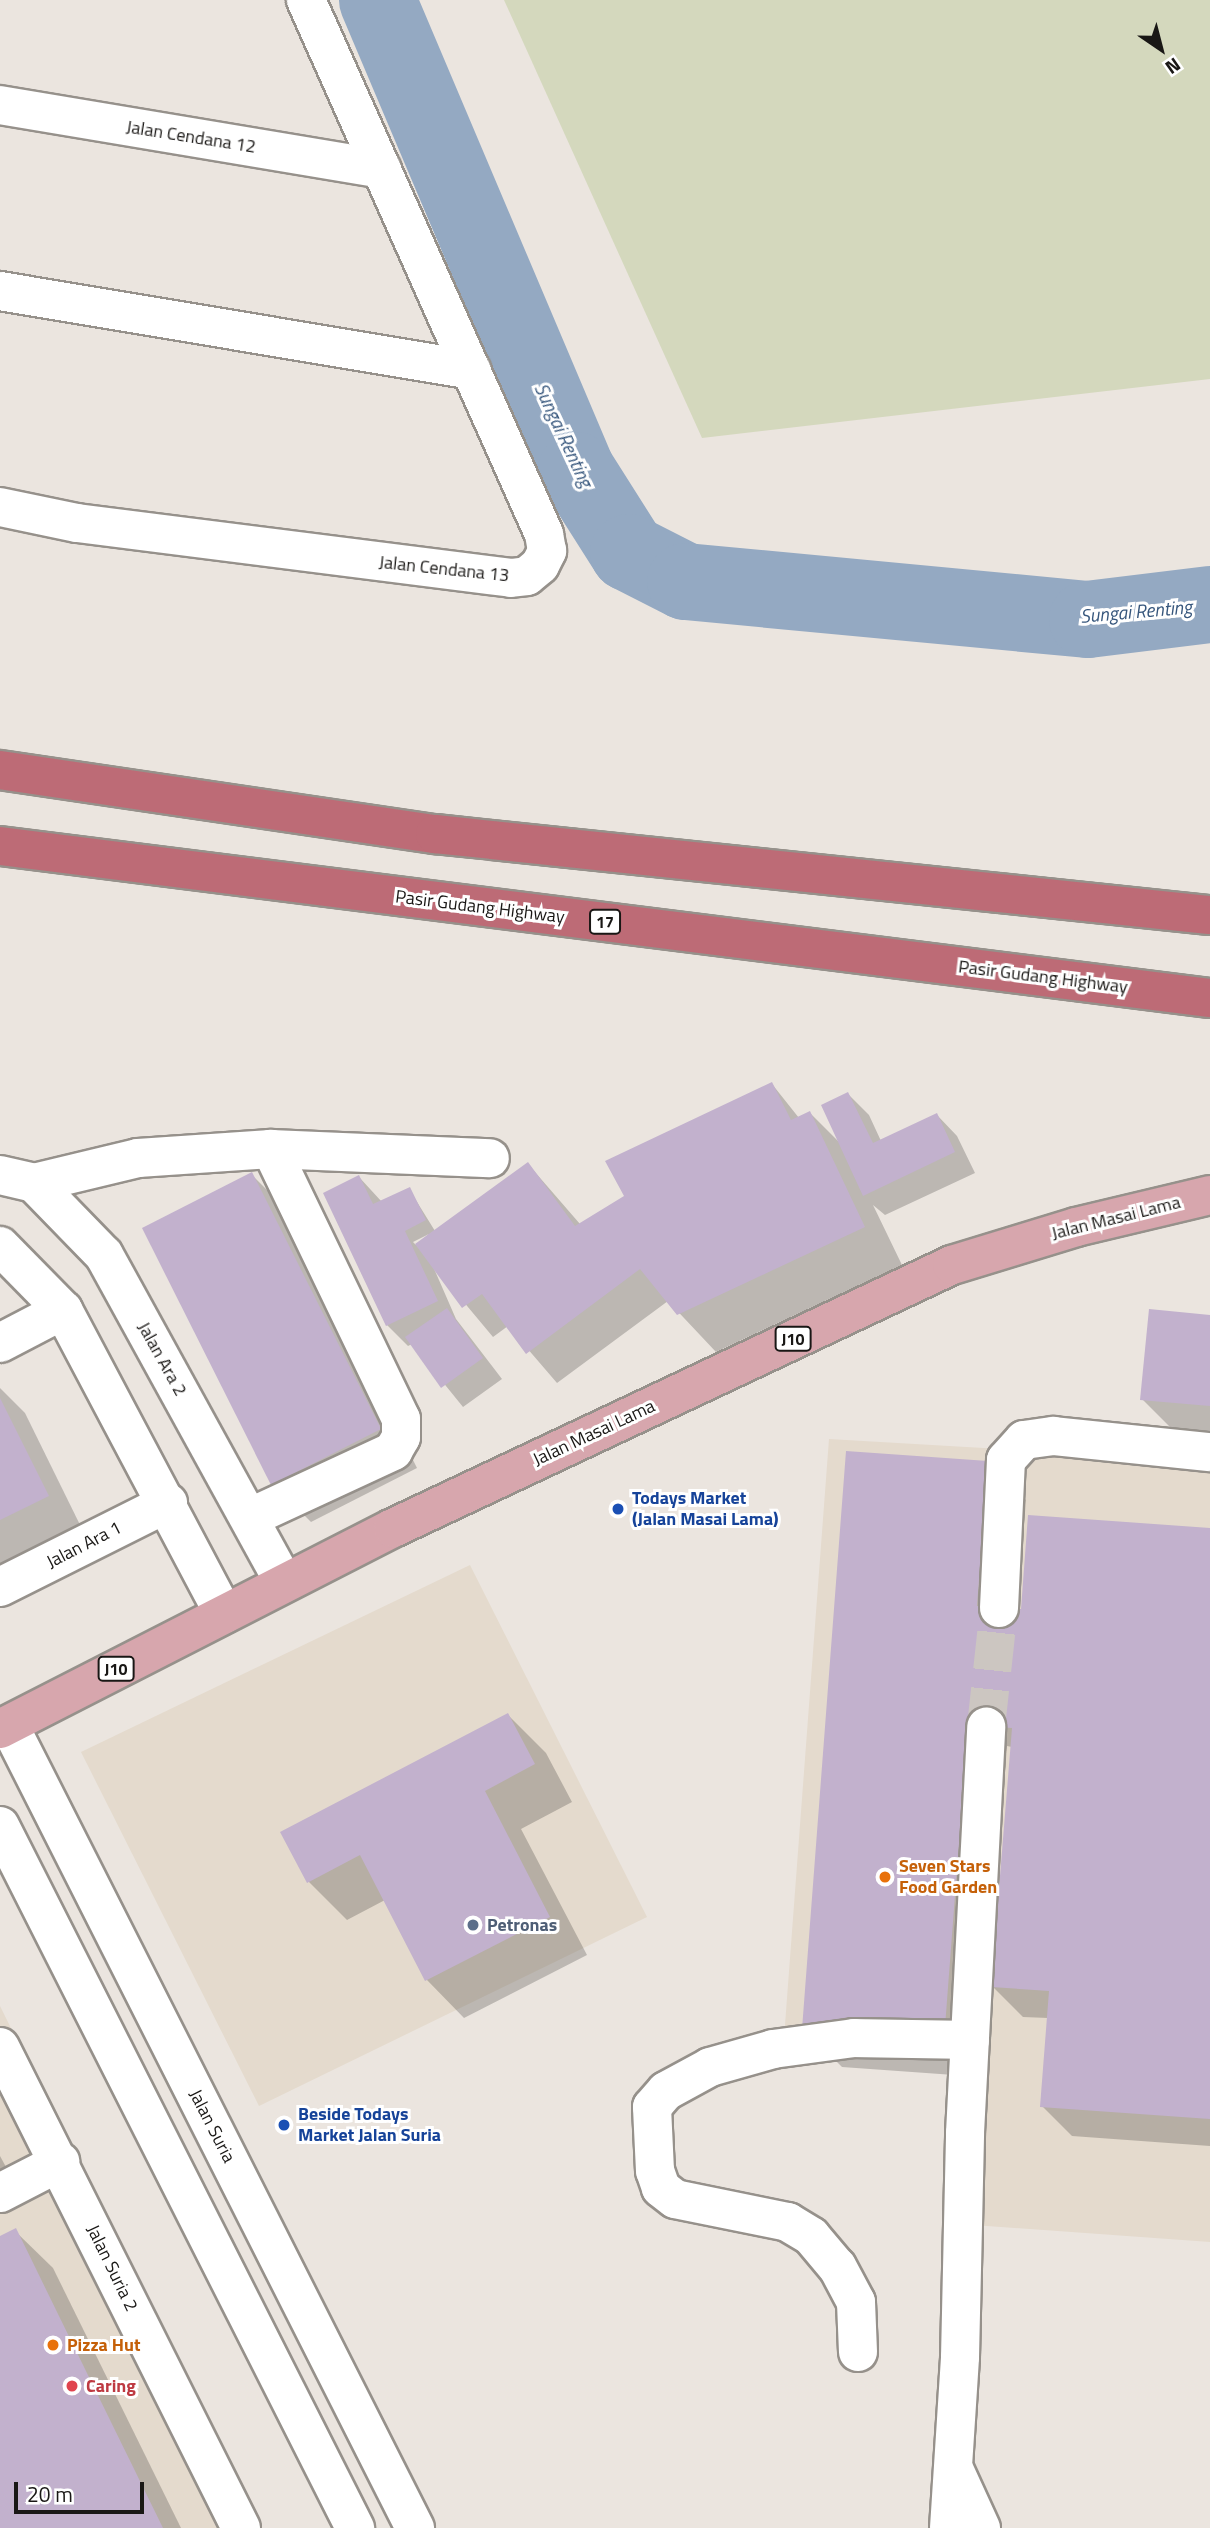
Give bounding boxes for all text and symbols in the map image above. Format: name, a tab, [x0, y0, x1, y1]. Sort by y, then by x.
north arrow	[1126, 14, 1196, 84]
text: N	[1160, 51, 1187, 82]
street label: Jalan Cendana 12	[125, 116, 257, 158]
water label: Sungai Renting	[530, 379, 598, 491]
street label: Jalan Cendana 13	[378, 551, 510, 587]
water label: Sungai Renting	[1079, 595, 1193, 627]
street label: Pasir Gudang Highway	[394, 886, 566, 928]
road number: 17	[588, 910, 622, 934]
street label: Pasir Gudang Highway	[957, 956, 1129, 998]
street label: Jalan Masai Lama	[1049, 1192, 1183, 1244]
street label: Jalan Ara 2	[133, 1318, 191, 1400]
road number: J10	[774, 1326, 812, 1352]
street label: Jalan Masai Lama	[530, 1395, 658, 1471]
place label: Todays Market (Jalan Masai Lama)	[632, 1488, 779, 1530]
marker: Todays Market (Jalan Masai Lama)	[610, 1501, 626, 1517]
street label: Jalan Ara 1	[43, 1517, 125, 1573]
road number: J10	[97, 1656, 135, 1681]
place label: Seven Stars Food Garden	[899, 1856, 997, 1898]
marker: Seven Stars Food Garden	[877, 1869, 893, 1885]
place label: Petronas	[487, 1914, 557, 1936]
marker: Petronas	[465, 1917, 481, 1933]
street label: Jalan Suria	[184, 2086, 240, 2166]
place label: Beside Todays Market Jalan Suria	[298, 2104, 441, 2146]
marker: Beside Todays Market Jalan Suria	[276, 2117, 292, 2133]
street label: Jalan Suria 2	[82, 2221, 142, 2315]
place label: Pizza Hut	[67, 2334, 140, 2356]
marker: Pizza Hut	[45, 2337, 61, 2353]
place label: Caring	[86, 2375, 136, 2397]
marker: Caring	[64, 2378, 80, 2394]
scale bar	[18, 2468, 147, 2512]
text: 20 m	[27, 2478, 73, 2510]

